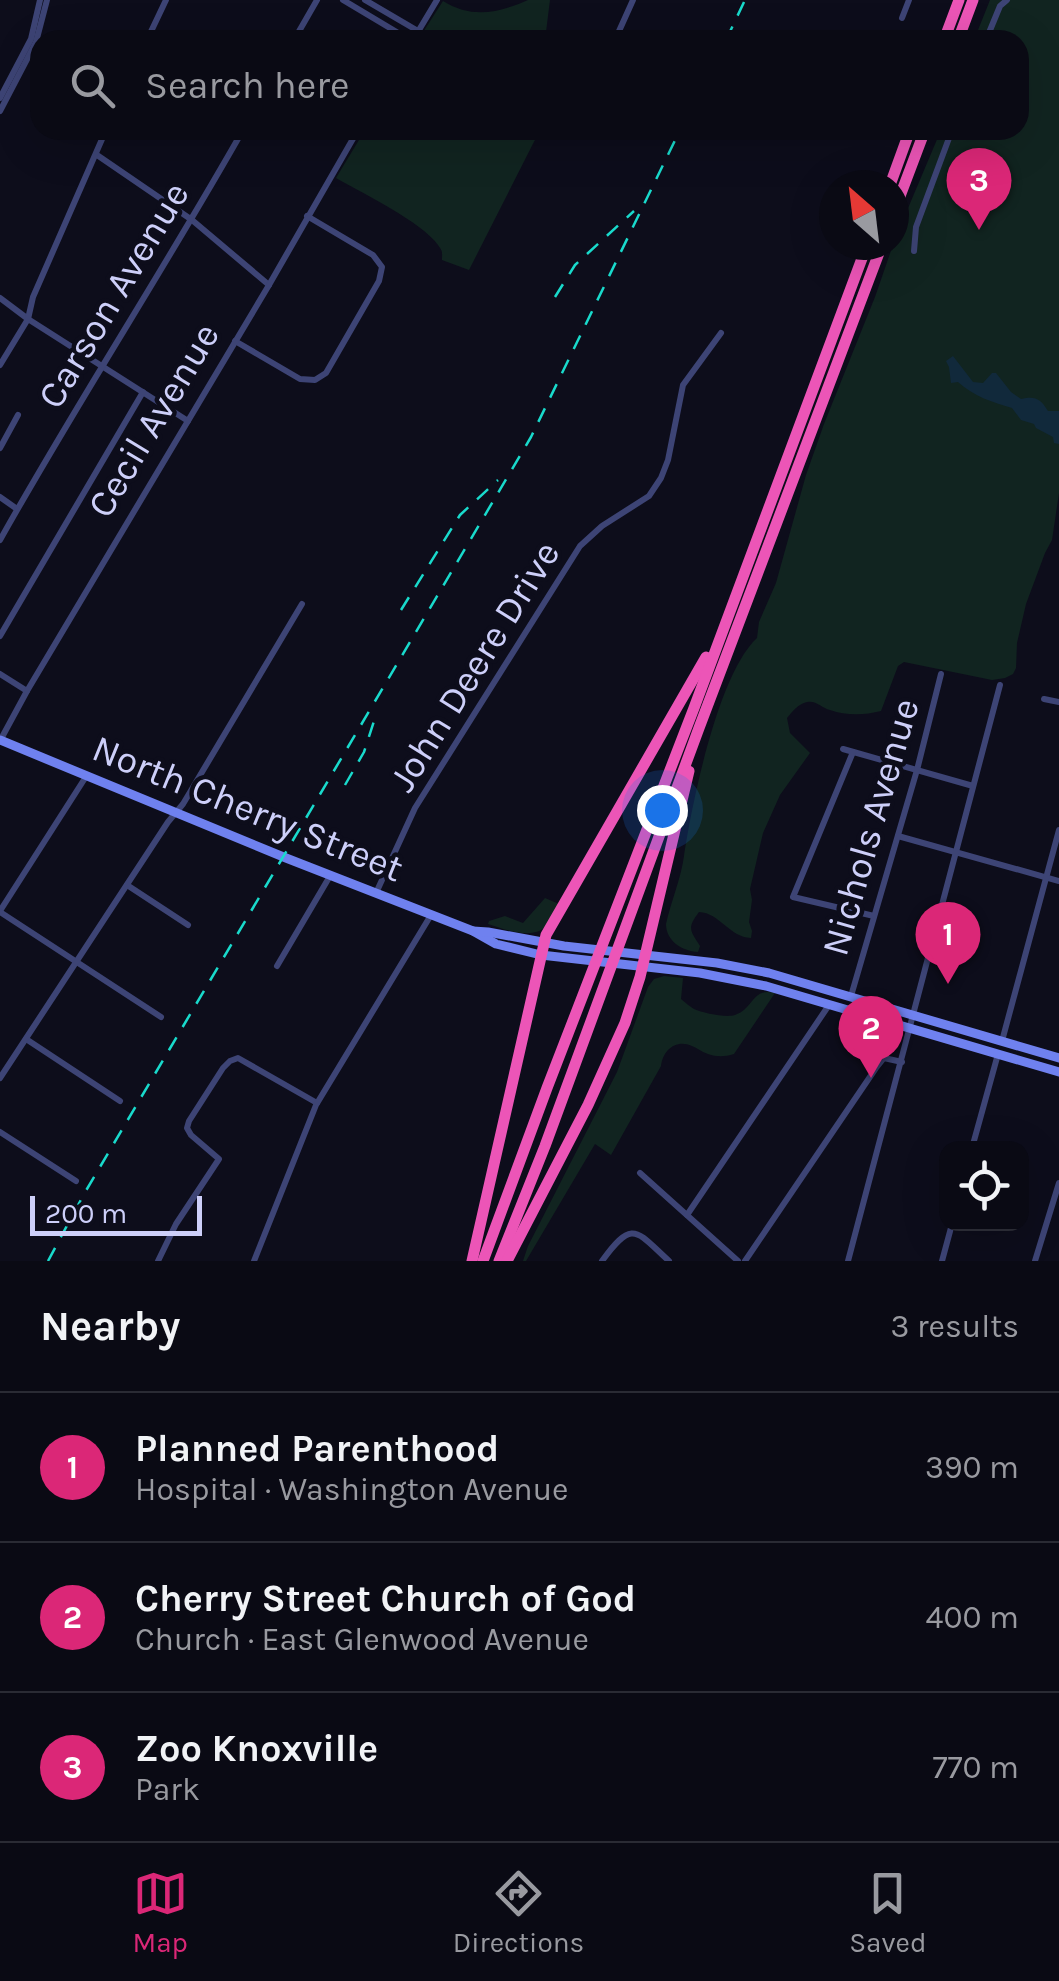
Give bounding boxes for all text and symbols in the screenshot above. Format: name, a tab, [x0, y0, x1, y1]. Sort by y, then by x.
search box	[30, 30, 1029, 140]
icon: search	[65, 58, 120, 113]
text: Search here	[145, 63, 349, 108]
pin: 3	[946, 148, 1012, 230]
north arrow	[819, 170, 909, 260]
street label: Carson Avenue	[28, 174, 199, 416]
street label: Cecil Avenue	[78, 315, 229, 525]
street label: John Deere Drive	[380, 533, 569, 800]
street label: Nichols Avenue	[812, 693, 929, 961]
street label: North Cherry Street	[86, 726, 410, 891]
your location	[637, 785, 688, 836]
pin: 1	[916, 902, 980, 984]
pin: 2	[838, 996, 904, 1078]
map controls	[939, 1141, 1029, 1231]
button: locate	[939, 1141, 1029, 1231]
scale bar	[30, 1191, 202, 1236]
text: 200 m	[45, 1197, 127, 1230]
text: Nearby	[40, 1301, 180, 1351]
text: 3 results	[891, 1308, 1019, 1345]
text: Planned Parenthood	[135, 1426, 499, 1471]
text: 1	[67, 1449, 78, 1486]
text: 390 m	[925, 1449, 1019, 1486]
text: Hospital · Washington Avenue	[135, 1471, 568, 1508]
text: Cherry Street Church of God	[135, 1576, 636, 1621]
text: 2	[63, 1599, 82, 1636]
text: 400 m	[926, 1599, 1019, 1636]
text: Church · East Glenwood Avenue	[135, 1621, 589, 1658]
text: Zoo Knoxville	[135, 1726, 378, 1771]
text: 3	[63, 1749, 82, 1786]
text: 770 m	[932, 1749, 1019, 1786]
text: Park	[135, 1771, 200, 1808]
tab: Map	[132, 1866, 188, 1959]
tab: Directions	[453, 1866, 584, 1959]
tab: Saved	[849, 1866, 927, 1959]

